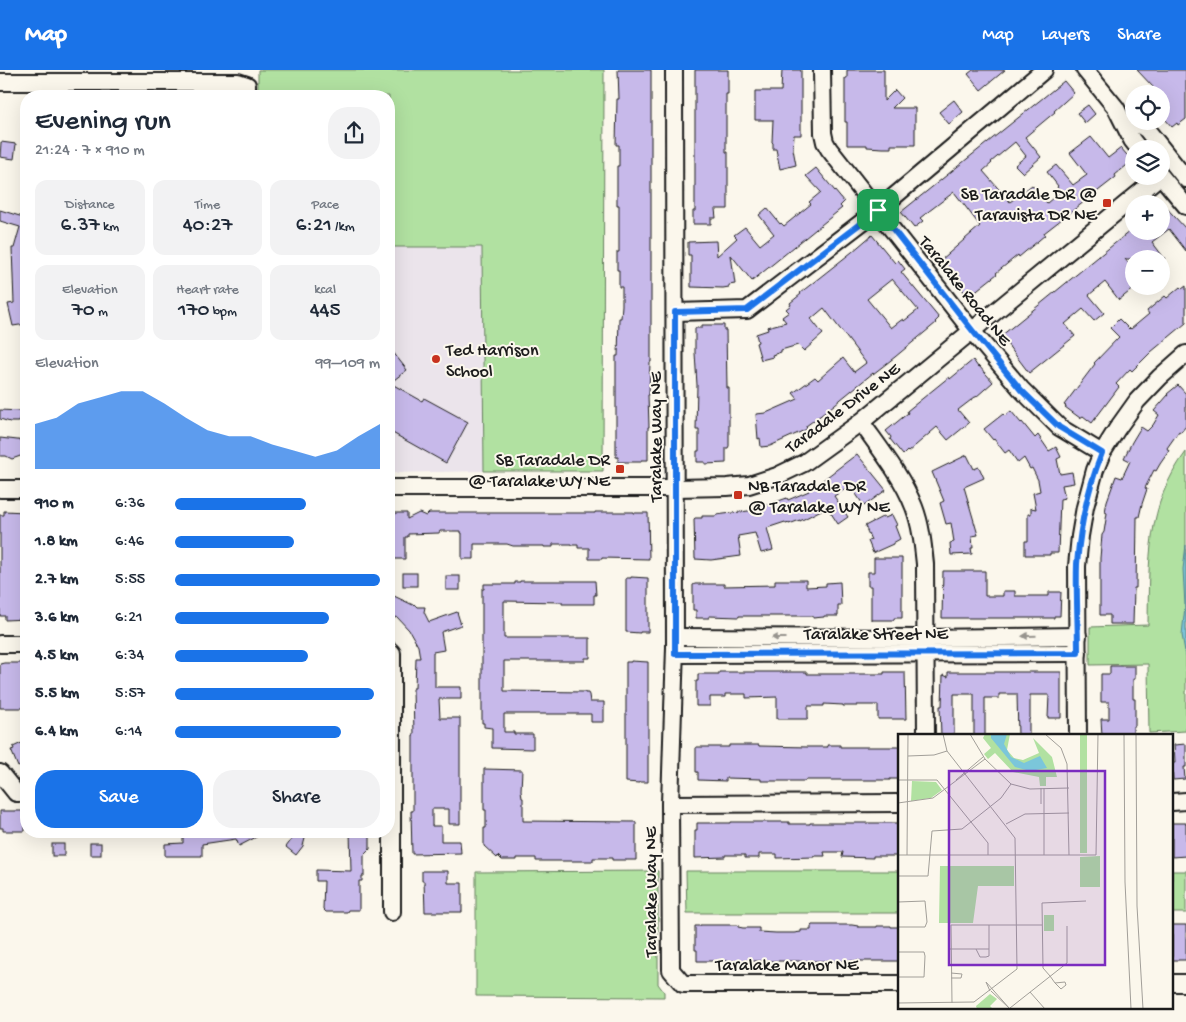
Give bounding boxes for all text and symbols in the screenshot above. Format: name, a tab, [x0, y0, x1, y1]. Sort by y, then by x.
text: Map	[25, 21, 67, 50]
text: Map	[982, 25, 1014, 46]
text: Layers	[1042, 25, 1089, 46]
text: Share	[1117, 25, 1161, 46]
map controls	[1125, 85, 1170, 295]
button: locate	[1125, 85, 1170, 130]
text: Evening run	[35, 106, 171, 139]
button: share	[328, 107, 380, 159]
button: layers	[1125, 140, 1170, 185]
text: 21:24 · 7 × 910 m	[35, 142, 145, 161]
place label: SB Taradale DR @ Taravista DR NE	[961, 185, 1098, 227]
pin	[857, 189, 899, 231]
button: +	[1125, 195, 1170, 240]
icon: arrive	[864, 196, 892, 224]
text: Distance	[65, 197, 115, 214]
text: Time	[195, 197, 220, 214]
text: Pace	[311, 197, 339, 214]
marker: SB Taradale DR @ Taravista DR NE	[1101, 197, 1113, 209]
text: 6.37	[61, 214, 100, 239]
text: 40:27	[183, 214, 232, 239]
text: 6:21	[296, 214, 332, 239]
text: km	[100, 219, 119, 236]
text: /km	[332, 219, 355, 236]
street label: Taralake Road NE	[913, 232, 1015, 351]
button: −	[1125, 250, 1170, 295]
text: Elevation	[62, 282, 118, 299]
text: Heart rate	[176, 282, 239, 299]
text: kcal	[314, 282, 336, 299]
text: 70	[72, 299, 95, 324]
text: 170	[178, 299, 209, 324]
text: 445	[310, 299, 341, 324]
text: m	[95, 304, 108, 321]
text: bpm	[209, 304, 237, 321]
place label: Ted Harrison School	[445, 341, 539, 383]
marker: Ted Harrison School	[430, 353, 442, 365]
text: Elevation	[35, 355, 99, 374]
text: 99–109 m	[315, 355, 380, 374]
street label: Taradale Drive NE	[781, 359, 905, 459]
street label: Taralake Way NE	[647, 371, 668, 503]
place label: SB Taradale DR @ Taralake WY NE	[468, 451, 611, 493]
marker: SB Taradale DR @ Taralake WY NE	[614, 463, 626, 475]
place label: NB Taradale DR @ Taralake WY NE	[748, 477, 891, 519]
marker: NB Taradale DR @ Taralake WY NE	[732, 489, 744, 501]
text: 910 m	[35, 495, 74, 514]
text: 6:36	[115, 495, 145, 514]
text: 1.8 km	[35, 533, 78, 552]
text: 6:46	[115, 533, 144, 552]
text: 2.7 km	[35, 571, 78, 590]
text: 5:55	[115, 571, 145, 590]
text: 3.6 km	[35, 609, 79, 628]
text: 6:21	[115, 609, 142, 628]
street label: Taralake Street NE	[803, 625, 949, 646]
one-way arrow	[1021, 633, 1037, 641]
one-way arrow	[771, 634, 787, 642]
text: 4.5 km	[35, 647, 78, 666]
text: 6:34	[115, 647, 144, 666]
text: 5.5 km	[35, 685, 79, 704]
text: 5:57	[115, 685, 145, 704]
text: 6.4 km	[35, 723, 78, 742]
text: 6:14	[115, 723, 142, 742]
inset map	[898, 734, 1174, 1010]
button: Save	[35, 770, 203, 828]
button: Share	[213, 770, 380, 828]
street label: Taralake Way NE	[642, 826, 663, 958]
street label: Taralake Manor NE	[715, 956, 859, 977]

